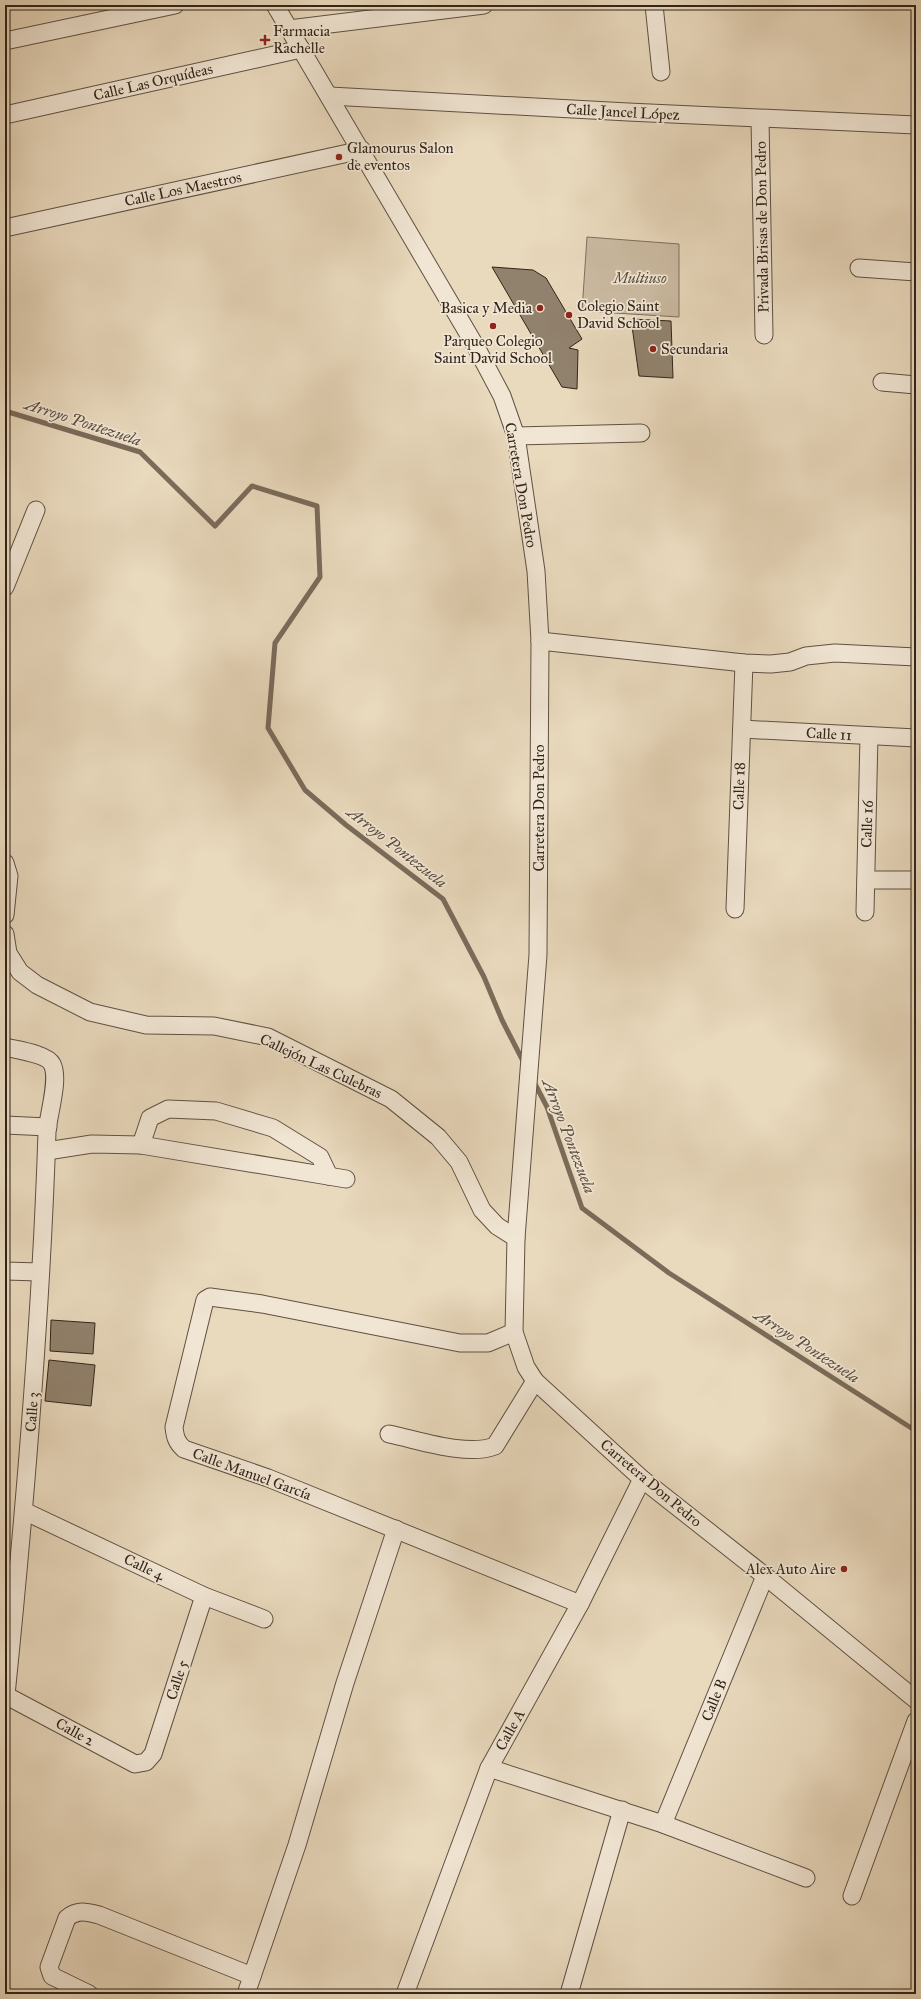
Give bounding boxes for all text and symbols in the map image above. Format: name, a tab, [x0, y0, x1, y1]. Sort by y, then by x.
place label: Farmacia Rachelle	[273, 22, 331, 57]
marker: Farmacia Rachelle	[260, 35, 270, 45]
street label: Calle Las Orquídeas	[92, 60, 215, 105]
street label: Calle Jancel López	[566, 100, 680, 125]
place label: Glamourus Salon de eventos	[347, 139, 454, 174]
street label: Privada Brisas de Don Pedro	[751, 141, 772, 313]
marker: Glamourus Salon de eventos	[334, 152, 344, 162]
street label: Calle Los Maestros	[123, 168, 243, 210]
park label: Multiuso	[611, 269, 667, 287]
place label: Colegio Saint David School	[577, 297, 661, 332]
place label: Basica y Media	[441, 299, 533, 317]
marker: Basica y Media	[535, 303, 545, 313]
marker: Colegio Saint David School	[564, 310, 574, 320]
marker: Parqueo Colegio Saint David School	[488, 321, 498, 331]
place label: Parqueo Colegio Saint David School	[434, 332, 553, 367]
place label: Secundaria	[661, 340, 729, 358]
marker: Secundaria	[648, 344, 658, 354]
water label: Arroyo Pontezuela	[20, 394, 144, 450]
street label: Carretera Don Pedro	[501, 421, 541, 549]
street label: Calle 11	[806, 724, 852, 744]
street label: Carretera Don Pedro	[530, 744, 548, 871]
street label: Calle 18	[729, 762, 749, 810]
street label: Calle 16	[857, 799, 877, 848]
water label: Arroyo Pontezuela	[342, 801, 451, 892]
street label: Callejón Las Culebras	[257, 1030, 385, 1102]
water label: Arroyo Pontezuela	[538, 1074, 600, 1196]
water label: Arroyo Pontezuela	[749, 1304, 863, 1387]
street label: Calle 3	[22, 1391, 42, 1433]
street label: Carretera Don Pedro	[597, 1435, 706, 1531]
street label: Calle Manuel García	[190, 1444, 314, 1504]
street label: Calle 4	[121, 1550, 168, 1584]
place label: Alex Auto Aire	[745, 1560, 836, 1578]
marker: Alex Auto Aire	[839, 1564, 849, 1574]
street label: Calle 5	[162, 1658, 192, 1702]
street label: Calle B	[697, 1676, 731, 1724]
street label: Calle A	[491, 1706, 529, 1754]
street label: Calle 2	[52, 1714, 98, 1750]

